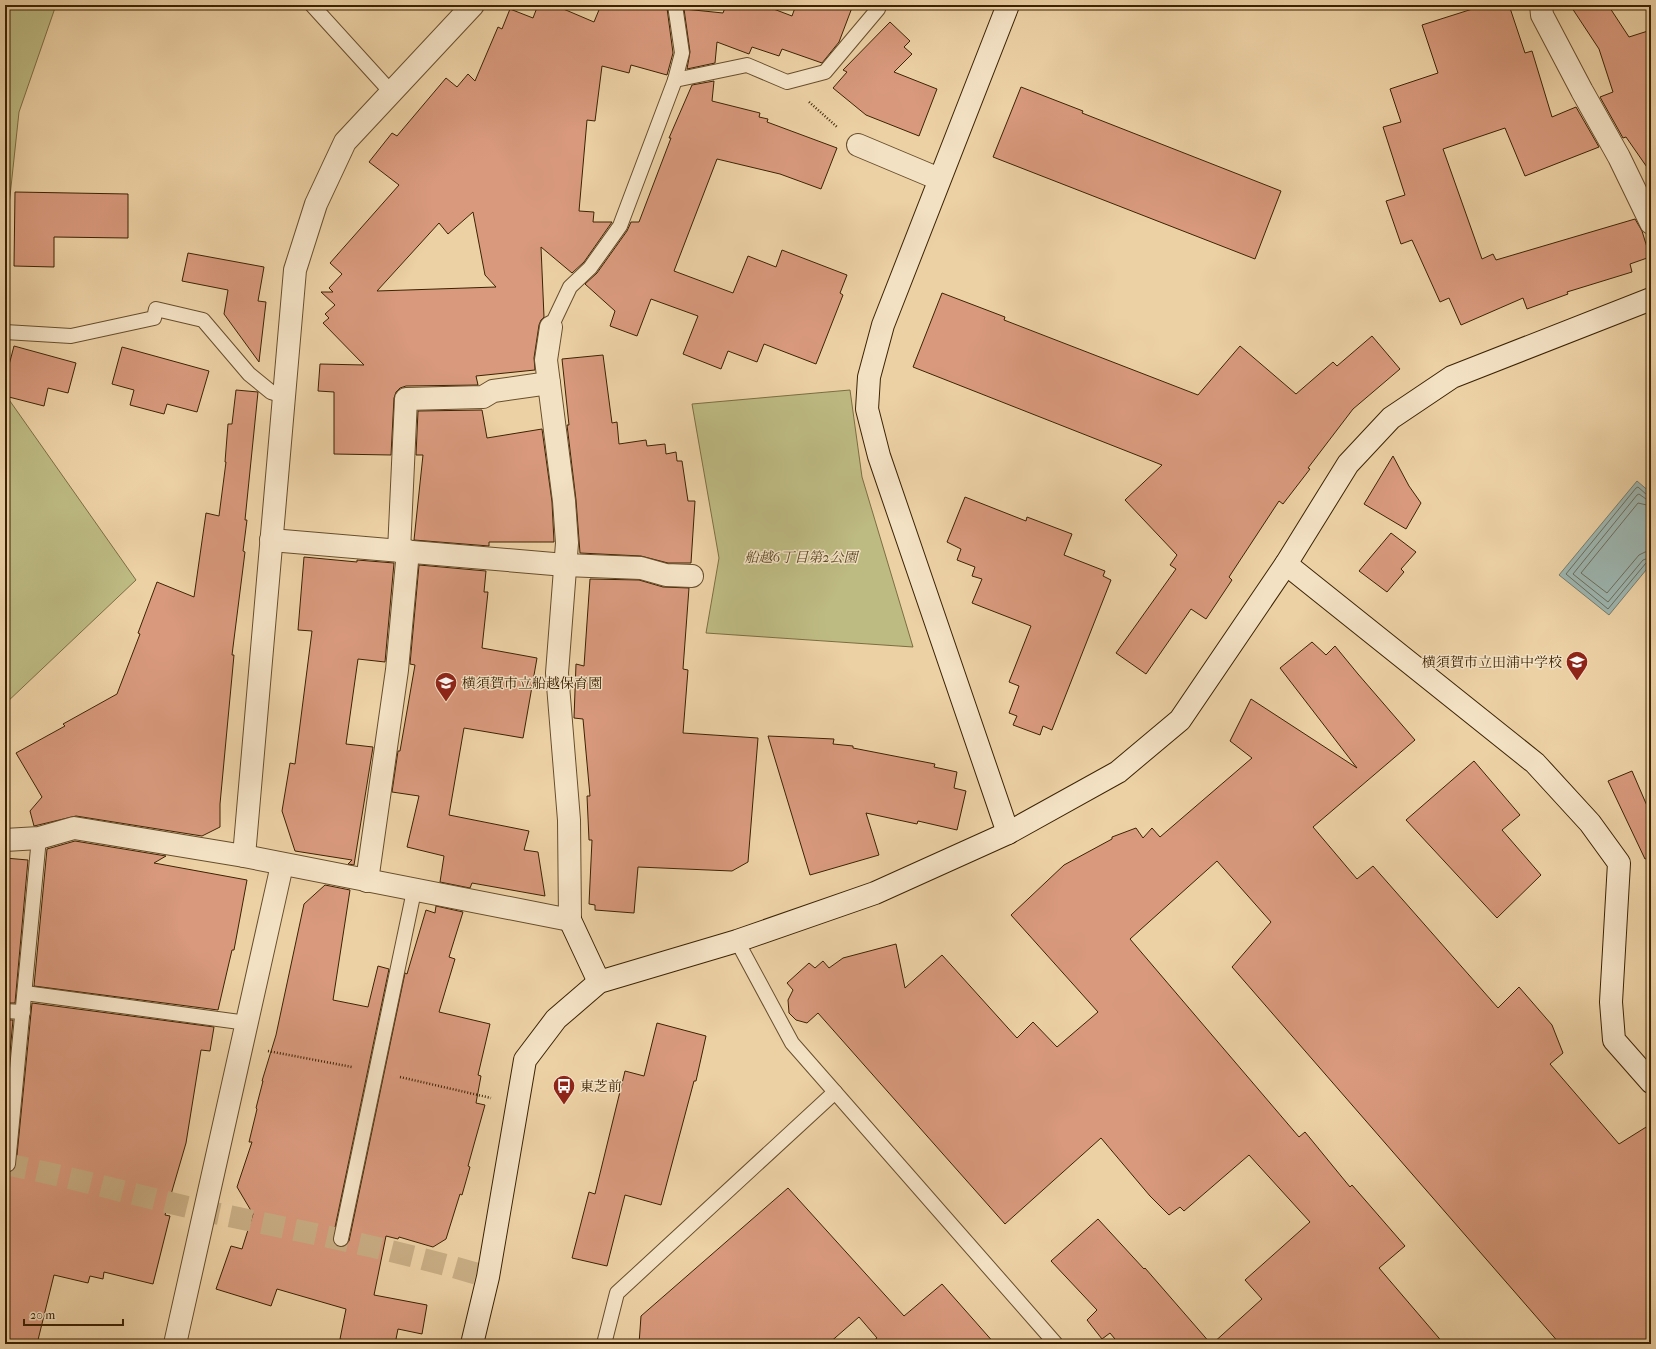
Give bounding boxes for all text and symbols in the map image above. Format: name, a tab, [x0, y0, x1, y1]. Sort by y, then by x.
park label: 船越6丁目第2公園	[745, 549, 859, 566]
school or university icon: 横須賀市立田浦中学校	[1564, 649, 1590, 682]
place label: 横須賀市立田浦中学校	[1422, 654, 1562, 671]
school or university icon: 横須賀市立船越保育園	[433, 670, 459, 703]
place label: 横須賀市立船越保育園	[462, 675, 602, 692]
bus stop icon: 東芝前	[551, 1073, 577, 1106]
place label: 東芝前	[580, 1078, 622, 1095]
scale bar	[24, 1301, 123, 1327]
text: 20 m	[30, 1308, 55, 1322]

